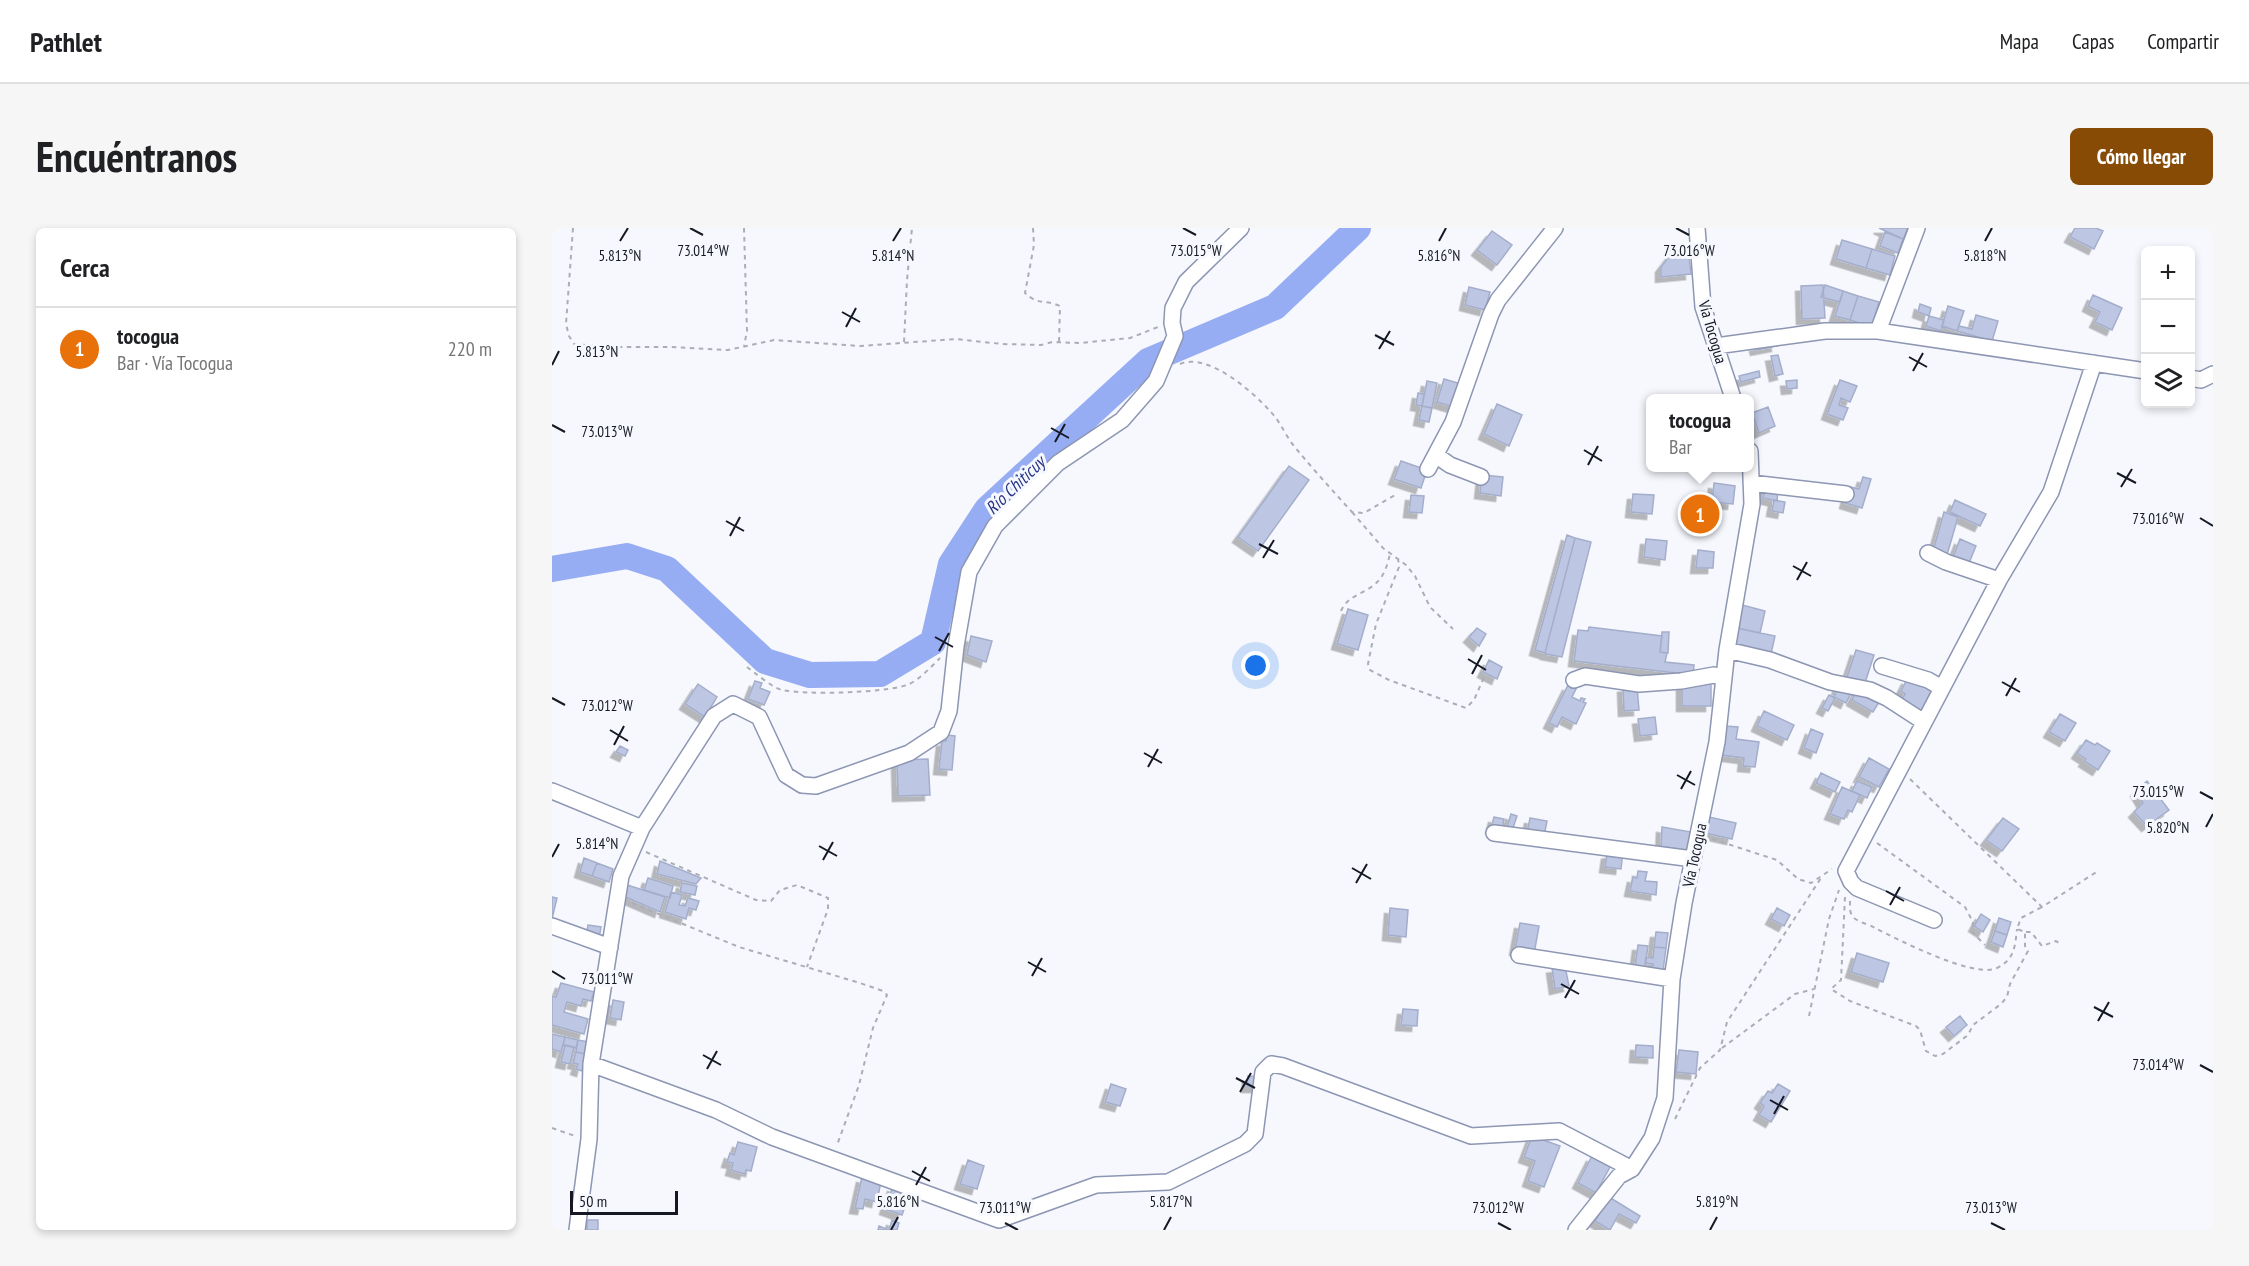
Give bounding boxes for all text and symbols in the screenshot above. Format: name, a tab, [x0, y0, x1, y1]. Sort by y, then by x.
text: Pathlet	[30, 23, 102, 60]
text: Mapa	[2000, 28, 2039, 55]
text: Capas	[2072, 28, 2114, 55]
text: Compartir	[2147, 28, 2219, 55]
button: Cómo llegar	[2070, 128, 2213, 185]
text: Encuéntranos	[36, 129, 237, 184]
text: 73.014°W	[677, 241, 729, 260]
text: 73.015°W	[1170, 241, 1222, 260]
text: 73.016°W	[1663, 241, 1715, 260]
text: 5.813°N	[599, 246, 641, 265]
text: 5.814°N	[872, 246, 914, 265]
text: 5.816°N	[1418, 246, 1460, 265]
text: 5.818°N	[1964, 246, 2006, 265]
map controls	[2141, 246, 2195, 408]
button: +	[2141, 246, 2195, 300]
text: Cerca	[60, 251, 110, 284]
street label: Vía Tocogua	[1694, 297, 1732, 366]
button: −	[2141, 300, 2195, 354]
text: tocogua	[117, 322, 179, 350]
text: 1	[75, 336, 84, 362]
text: 220 m	[448, 336, 492, 362]
text: 5.813°N	[576, 342, 618, 361]
text: Bar · Vía Tocogua	[117, 350, 233, 376]
button: layers	[2141, 354, 2195, 408]
popup	[1646, 394, 1754, 472]
text: tocogua	[1669, 406, 1731, 434]
text: 73.013°W	[581, 422, 633, 441]
text: Bar	[1669, 434, 1692, 460]
water label: Río Chiticuy	[980, 449, 1051, 519]
pin: 1	[1680, 492, 1720, 536]
text: 73.016°W	[2132, 509, 2184, 528]
your location	[1241, 651, 1270, 680]
text: 73.012°W	[581, 696, 633, 715]
text: 73.015°W	[2132, 782, 2184, 801]
text: 5.820°N	[2147, 818, 2189, 837]
street label: Vía Tocogua	[1677, 821, 1711, 890]
text: 5.814°N	[576, 834, 618, 853]
text: 73.011°W	[581, 969, 633, 988]
text: 73.014°W	[2132, 1055, 2184, 1074]
scale bar	[570, 1188, 678, 1216]
text: 50 m	[579, 1191, 607, 1211]
text: 5.816°N	[877, 1192, 919, 1211]
text: 5.817°N	[1150, 1192, 1192, 1211]
text: 5.819°N	[1696, 1192, 1738, 1211]
text: 73.011°W	[979, 1198, 1031, 1217]
text: 73.012°W	[1472, 1198, 1524, 1217]
text: 73.013°W	[1965, 1198, 2017, 1217]

